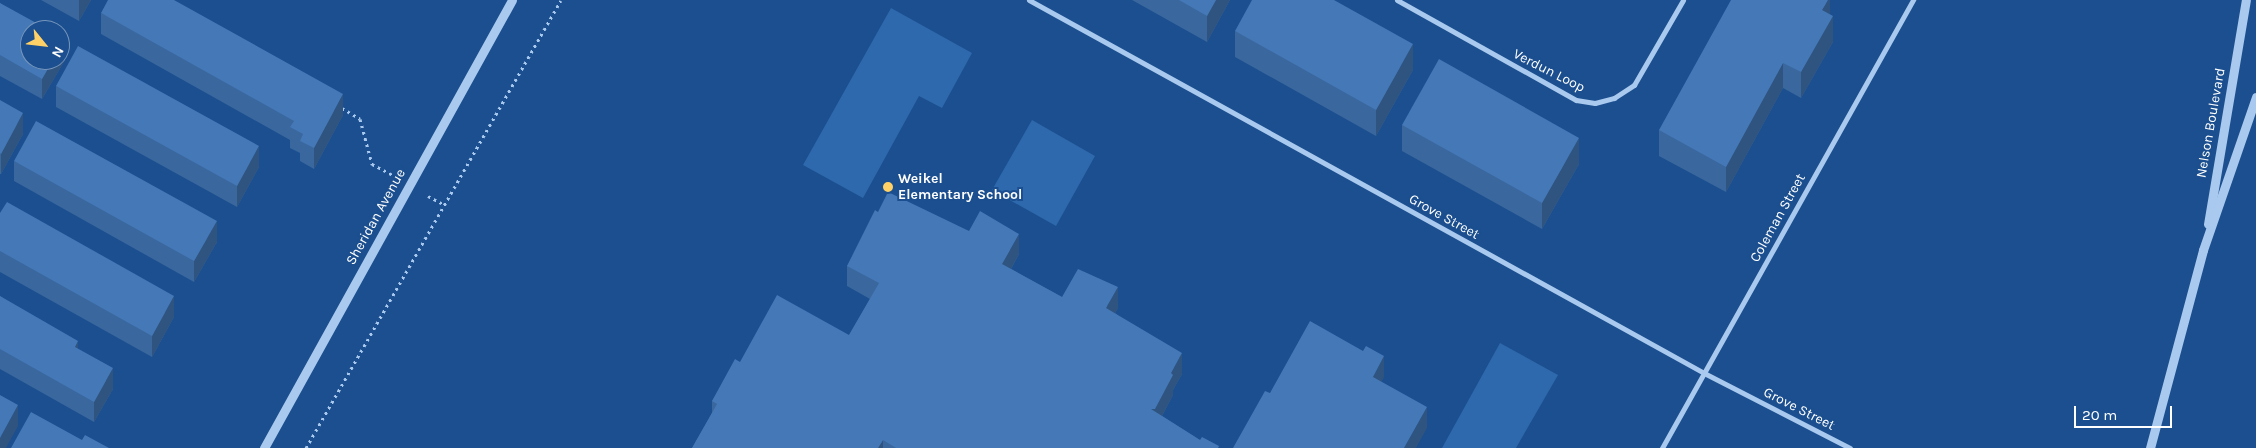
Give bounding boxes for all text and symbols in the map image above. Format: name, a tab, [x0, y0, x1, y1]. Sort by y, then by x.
north arrow	[20, 20, 70, 70]
text: N	[48, 44, 68, 61]
street label: Verdun Loop	[1510, 46, 1588, 96]
street label: Nelson Boulevard	[2193, 67, 2229, 179]
street label: Sheridan Avenue	[343, 166, 409, 268]
place label: Weikel Elementary School	[898, 171, 1022, 203]
street label: Coleman Street	[1747, 171, 1809, 265]
marker: Weikel Elementary School	[882, 181, 894, 193]
street label: Grove Street	[1406, 191, 1482, 243]
street label: Grove Street	[1761, 384, 1837, 434]
scale bar	[2076, 396, 2174, 428]
text: 20 m	[2082, 406, 2117, 424]

